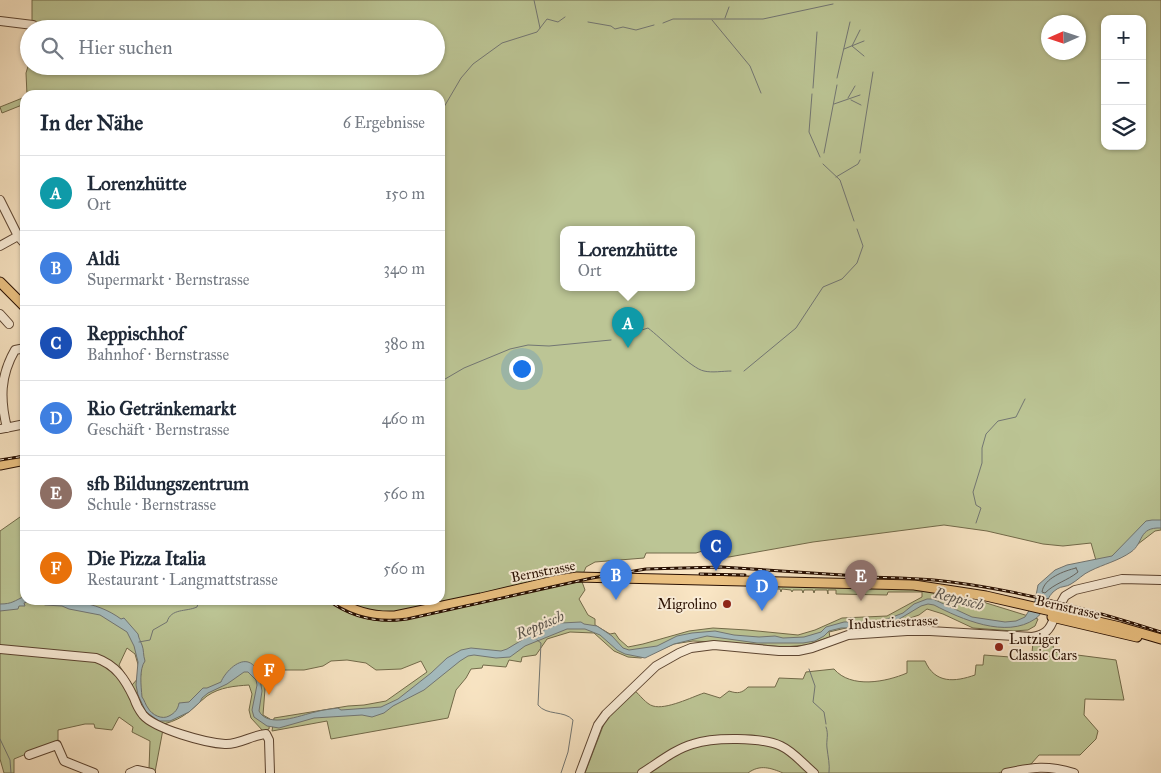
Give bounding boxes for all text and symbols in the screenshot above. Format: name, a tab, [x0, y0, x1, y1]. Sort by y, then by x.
north arrow	[1041, 15, 1086, 60]
map controls	[1101, 15, 1146, 150]
button: +	[1101, 15, 1146, 60]
search box	[20, 20, 445, 75]
icon: search	[38, 34, 66, 62]
text: Hier suchen	[78, 36, 172, 59]
button: −	[1101, 60, 1146, 105]
button: layers	[1101, 105, 1146, 150]
text: In der Nähe	[40, 110, 143, 136]
text: 6 Ergebnisse	[343, 113, 425, 132]
text: Lorenzhütte	[87, 172, 187, 195]
text: A	[51, 184, 61, 203]
text: 150 m	[385, 184, 425, 203]
text: Ort	[87, 195, 111, 214]
popup	[560, 226, 695, 291]
text: Lorenzhütte	[578, 238, 677, 261]
text: Aldi	[87, 247, 120, 270]
text: B	[51, 259, 61, 278]
text: 340 m	[383, 259, 425, 278]
text: Ort	[578, 261, 602, 280]
text: Supermarkt · Bernstrasse	[87, 270, 249, 289]
pin: A	[612, 307, 644, 348]
text: Reppischhof	[87, 322, 184, 345]
text: C	[51, 334, 61, 353]
text: 380 m	[384, 334, 425, 353]
text: Bahnhof · Bernstrasse	[87, 345, 229, 364]
your location	[509, 356, 535, 382]
text: Rio Getränkemarkt	[87, 397, 236, 420]
text: D	[50, 409, 62, 428]
text: 460 m	[382, 409, 425, 428]
text: Geschäft · Bernstrasse	[87, 420, 230, 439]
text: sfb Bildungszentrum	[87, 472, 249, 495]
text: E	[50, 484, 62, 503]
text: 560 m	[383, 484, 425, 503]
text: Schule · Bernstrasse	[87, 495, 216, 514]
pin: C	[700, 530, 732, 571]
text: Die Pizza Italia	[87, 547, 206, 570]
street label: Bernstrasse	[509, 557, 577, 586]
text: F	[51, 559, 61, 578]
text: 560 m	[383, 559, 425, 578]
pin: B	[600, 559, 632, 600]
pin: E	[845, 560, 877, 601]
text: Restaurant · Langmattstrasse	[87, 570, 278, 589]
pin: D	[746, 570, 778, 611]
water label: Reppisch	[931, 583, 986, 615]
street label: Bernstrasse	[1034, 592, 1102, 623]
place label: Migrolino	[658, 596, 717, 613]
marker: Migrolino	[721, 598, 733, 610]
water label: Reppisch	[512, 607, 568, 645]
street label: Industriestrasse	[848, 612, 939, 633]
place label: Lutziger Classic Cars	[1009, 631, 1077, 664]
marker: Lutziger Classic Cars	[993, 641, 1005, 653]
pin: F	[253, 654, 285, 695]

